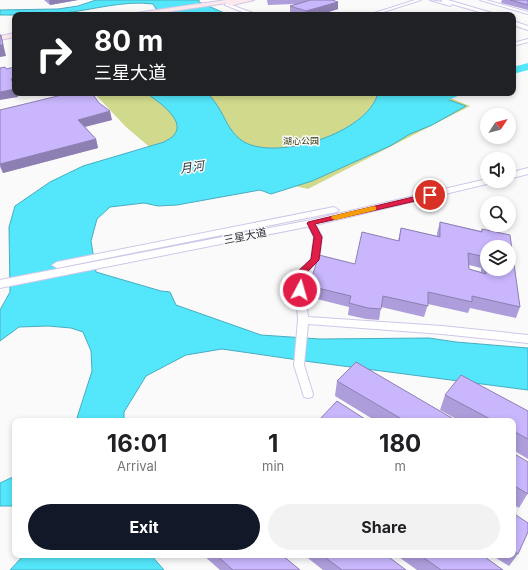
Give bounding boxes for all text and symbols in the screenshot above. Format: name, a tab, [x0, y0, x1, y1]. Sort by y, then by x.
text: 80 m	[94, 24, 163, 58]
icon: right	[28, 28, 80, 80]
text: 三星大道	[94, 62, 166, 83]
north arrow	[480, 108, 516, 144]
map controls	[480, 108, 516, 276]
park label: 湖心公园	[283, 135, 319, 146]
button: sound	[480, 152, 516, 188]
water label: 月河	[179, 157, 207, 176]
pin	[413, 178, 447, 212]
icon: arrive	[419, 184, 441, 206]
button: search	[480, 196, 516, 232]
street label: 三星大道	[222, 225, 268, 247]
button: layers	[480, 240, 516, 276]
position arrow	[279, 269, 321, 311]
text: 16:01	[107, 429, 167, 458]
text: 1	[268, 429, 278, 458]
text: 180	[379, 429, 421, 458]
text: Arrival	[117, 458, 157, 474]
text: min	[262, 458, 284, 474]
text: m	[394, 458, 406, 474]
button: Exit	[28, 504, 260, 550]
button: Share	[268, 504, 500, 550]

